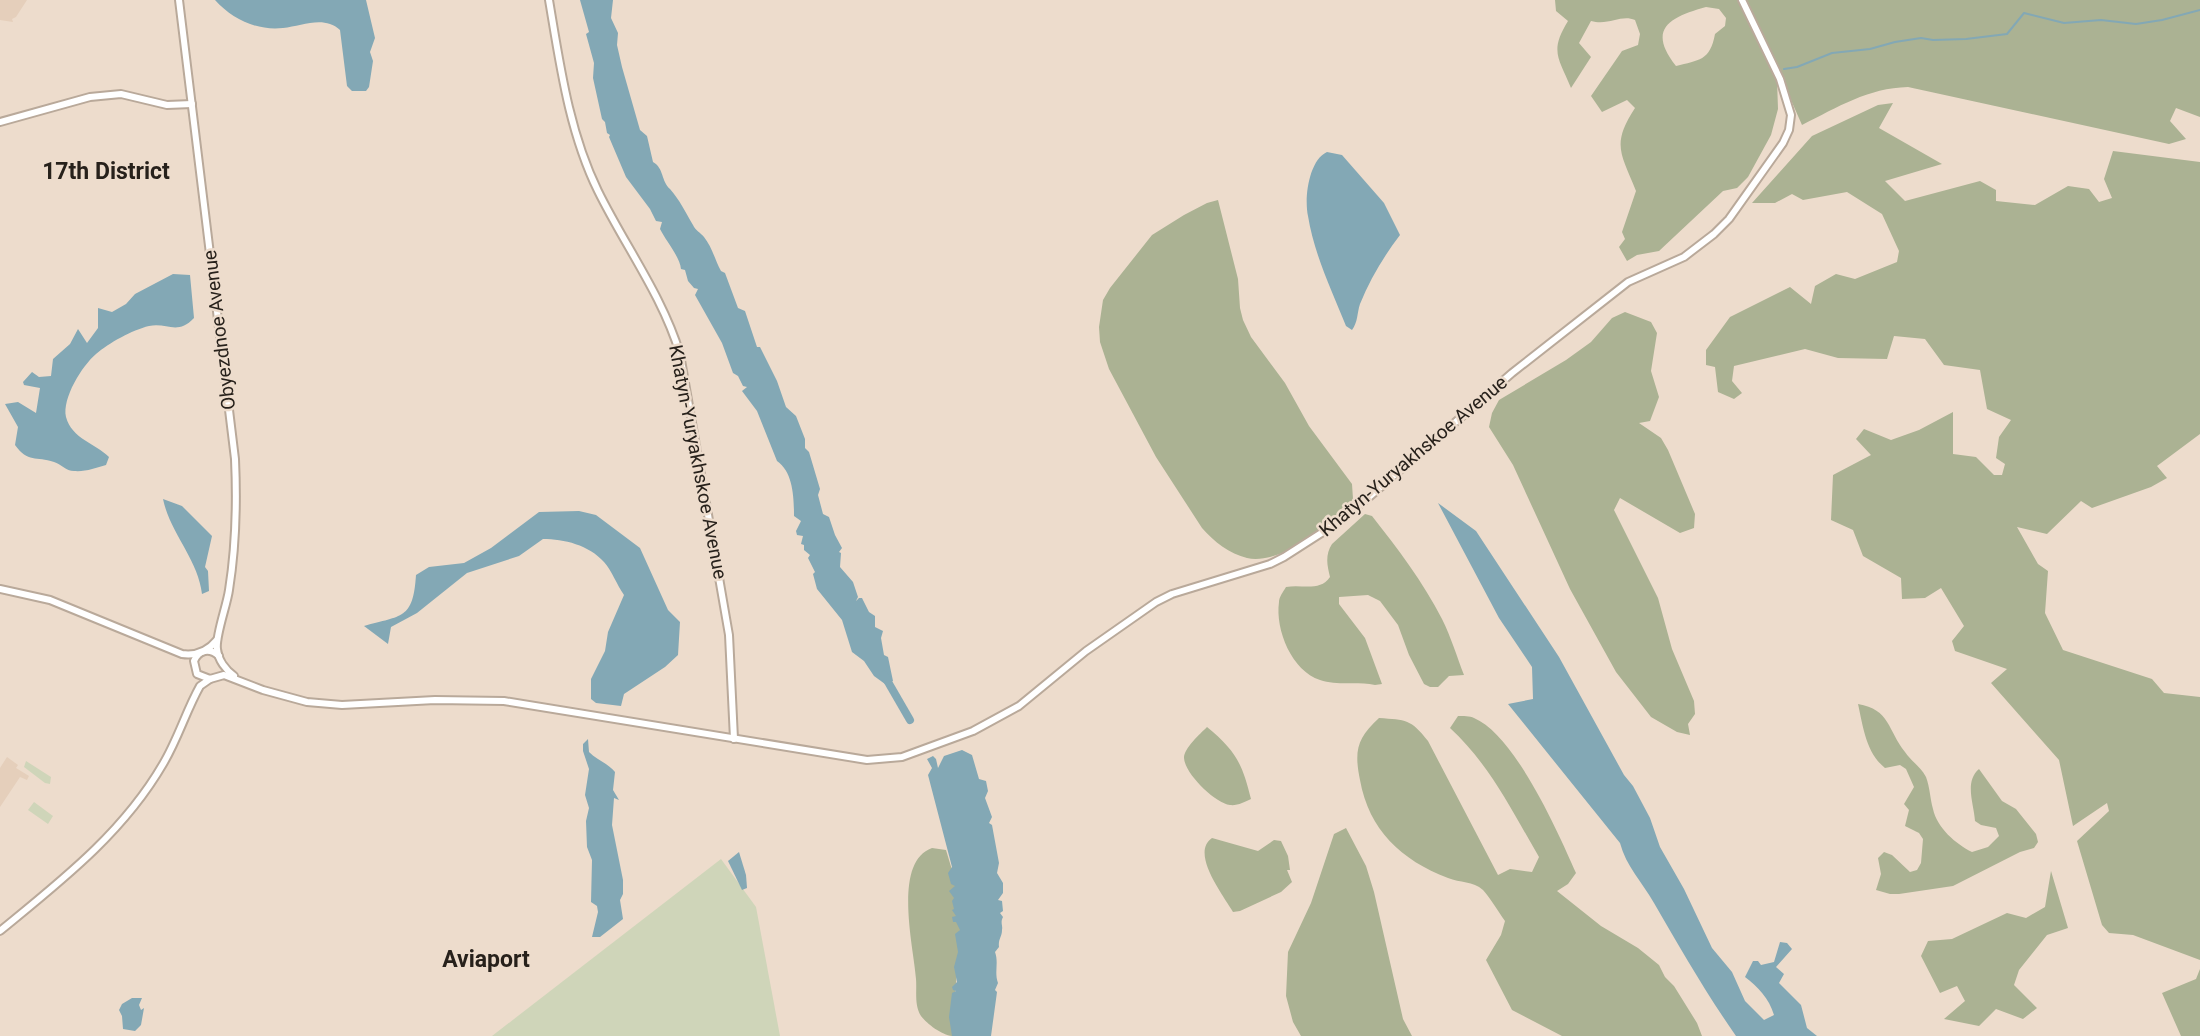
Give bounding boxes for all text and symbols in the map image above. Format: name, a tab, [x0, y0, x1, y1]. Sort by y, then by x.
district label: 17th District	[42, 158, 170, 185]
street label: Obyezdnoe Avenue	[198, 249, 240, 411]
street label: Khatyn-Yuryakhskoe Avenue	[664, 343, 732, 581]
street label: Khatyn-Yuryakhskoe Avenue	[1314, 371, 1512, 541]
district label: Aviaport	[442, 946, 530, 973]

